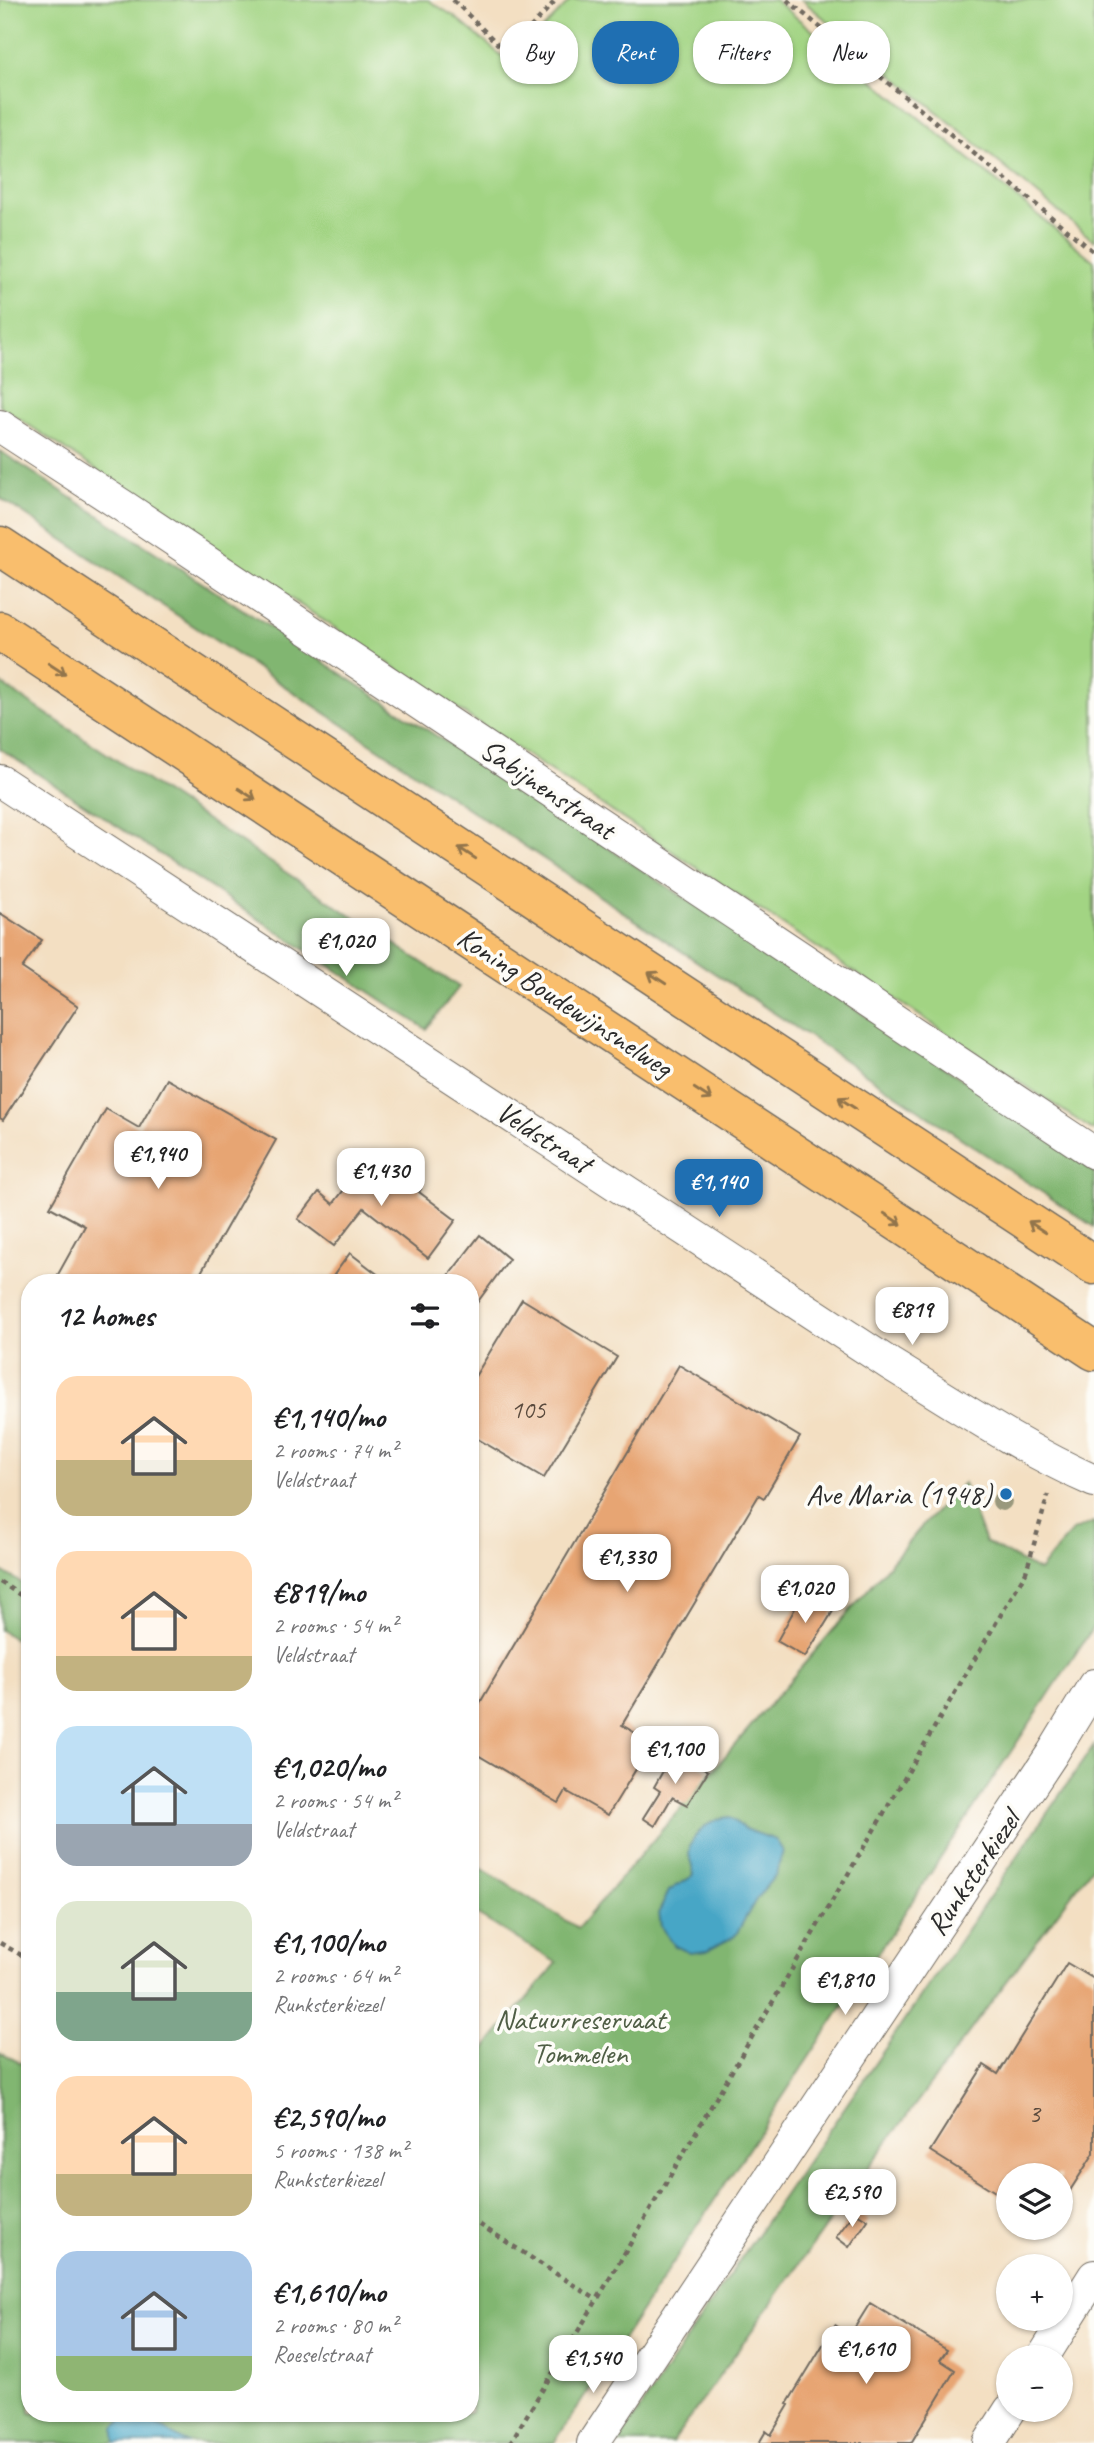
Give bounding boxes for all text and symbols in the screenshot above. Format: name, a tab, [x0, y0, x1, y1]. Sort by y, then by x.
chip: Buy	[500, 21, 578, 84]
chip: Rent	[592, 21, 679, 84]
chip: Filters	[693, 21, 793, 84]
chip: New	[807, 21, 890, 84]
one-way arrow	[47, 662, 66, 676]
street label: Sabijnenstraat	[473, 730, 625, 850]
one-way arrow	[237, 786, 256, 801]
one-way arrow	[457, 845, 477, 859]
pin: €1,020	[289, 918, 403, 978]
street label: Koning Boudewijnsnelweg	[450, 918, 682, 1087]
text: €1,020	[318, 926, 374, 955]
one-way arrow	[647, 970, 667, 984]
one-way arrow	[693, 1087, 713, 1101]
street label: Veldstraat	[489, 1092, 602, 1184]
one-way arrow	[838, 1095, 857, 1110]
pin: €1,940	[101, 1132, 215, 1191]
text: €1,940	[130, 1139, 186, 1168]
pin: €1,430	[324, 1148, 438, 1208]
text: €1,430	[353, 1156, 409, 1185]
pin: €1,140	[662, 1160, 776, 1219]
text: €1,140	[691, 1167, 747, 1196]
one-way arrow	[883, 1212, 903, 1226]
one-way arrow	[1028, 1220, 1047, 1235]
pin: €819	[871, 1288, 953, 1347]
text: €819	[891, 1295, 933, 1324]
text: 12 homes	[56, 1297, 154, 1335]
icon: filters	[406, 1297, 444, 1335]
house number: 105	[510, 1393, 547, 1426]
text: €1,140/mo	[273, 1398, 385, 1436]
icon: home	[112, 1404, 196, 1488]
text: 2 rooms · 74 m²	[273, 1436, 397, 1465]
text: Veldstraat	[273, 1465, 354, 1494]
place label: Ave Maria (1948)	[806, 1475, 994, 1513]
marker: Ave Maria (1948)	[998, 1486, 1014, 1502]
pin: €1,330	[570, 1534, 684, 1594]
text: €1,330	[599, 1542, 655, 1571]
pin: €1,020	[748, 1566, 862, 1625]
text: €819/mo	[273, 1573, 365, 1611]
text: €1,020	[777, 1573, 833, 1602]
icon: home	[112, 1579, 196, 1663]
text: 2 rooms · 54 m²	[273, 1611, 397, 1640]
text: Veldstraat	[273, 1640, 354, 1669]
pin: €1,100	[618, 1726, 732, 1786]
text: €1,100	[647, 1734, 703, 1763]
text: €1,020/mo	[273, 1748, 385, 1786]
icon: home	[112, 1754, 196, 1838]
text: 2 rooms · 54 m²	[273, 1786, 397, 1815]
street label: Runksterkiezel	[918, 1799, 1031, 1943]
text: Veldstraat	[273, 1815, 354, 1844]
text: €1,100/mo	[273, 1923, 385, 1961]
icon: home	[112, 1929, 196, 2013]
pin: €1,810	[788, 1958, 902, 2017]
text: 2 rooms · 64 m²	[273, 1961, 397, 1990]
text: €1,810	[817, 1965, 873, 1994]
text: Runksterkiezel	[273, 1990, 382, 2019]
park label: Natuurreservaat Tommelen	[495, 2000, 668, 2072]
house number: 3	[1028, 2097, 1042, 2130]
text: €2,590/mo	[273, 2098, 384, 2136]
icon: home	[112, 2104, 196, 2188]
text: 5 rooms · 138 m²	[273, 2136, 408, 2165]
map controls	[996, 2163, 1073, 2422]
button: layers	[996, 2163, 1073, 2240]
text: Runksterkiezel	[273, 2165, 382, 2194]
pin: €2,590	[795, 2170, 909, 2229]
text: €2,590	[824, 2177, 880, 2206]
button: +	[996, 2254, 1073, 2331]
text: €1,610/mo	[273, 2273, 386, 2311]
icon: home	[112, 2279, 196, 2363]
text: 2 rooms · 80 m²	[273, 2311, 397, 2340]
pin: €1,610	[809, 2326, 923, 2386]
text: €1,610	[838, 2334, 894, 2363]
pin: €1,540	[536, 2336, 650, 2395]
text: Roeselstraat	[273, 2340, 371, 2369]
text: €1,540	[565, 2343, 621, 2372]
button: −	[996, 2345, 1073, 2422]

